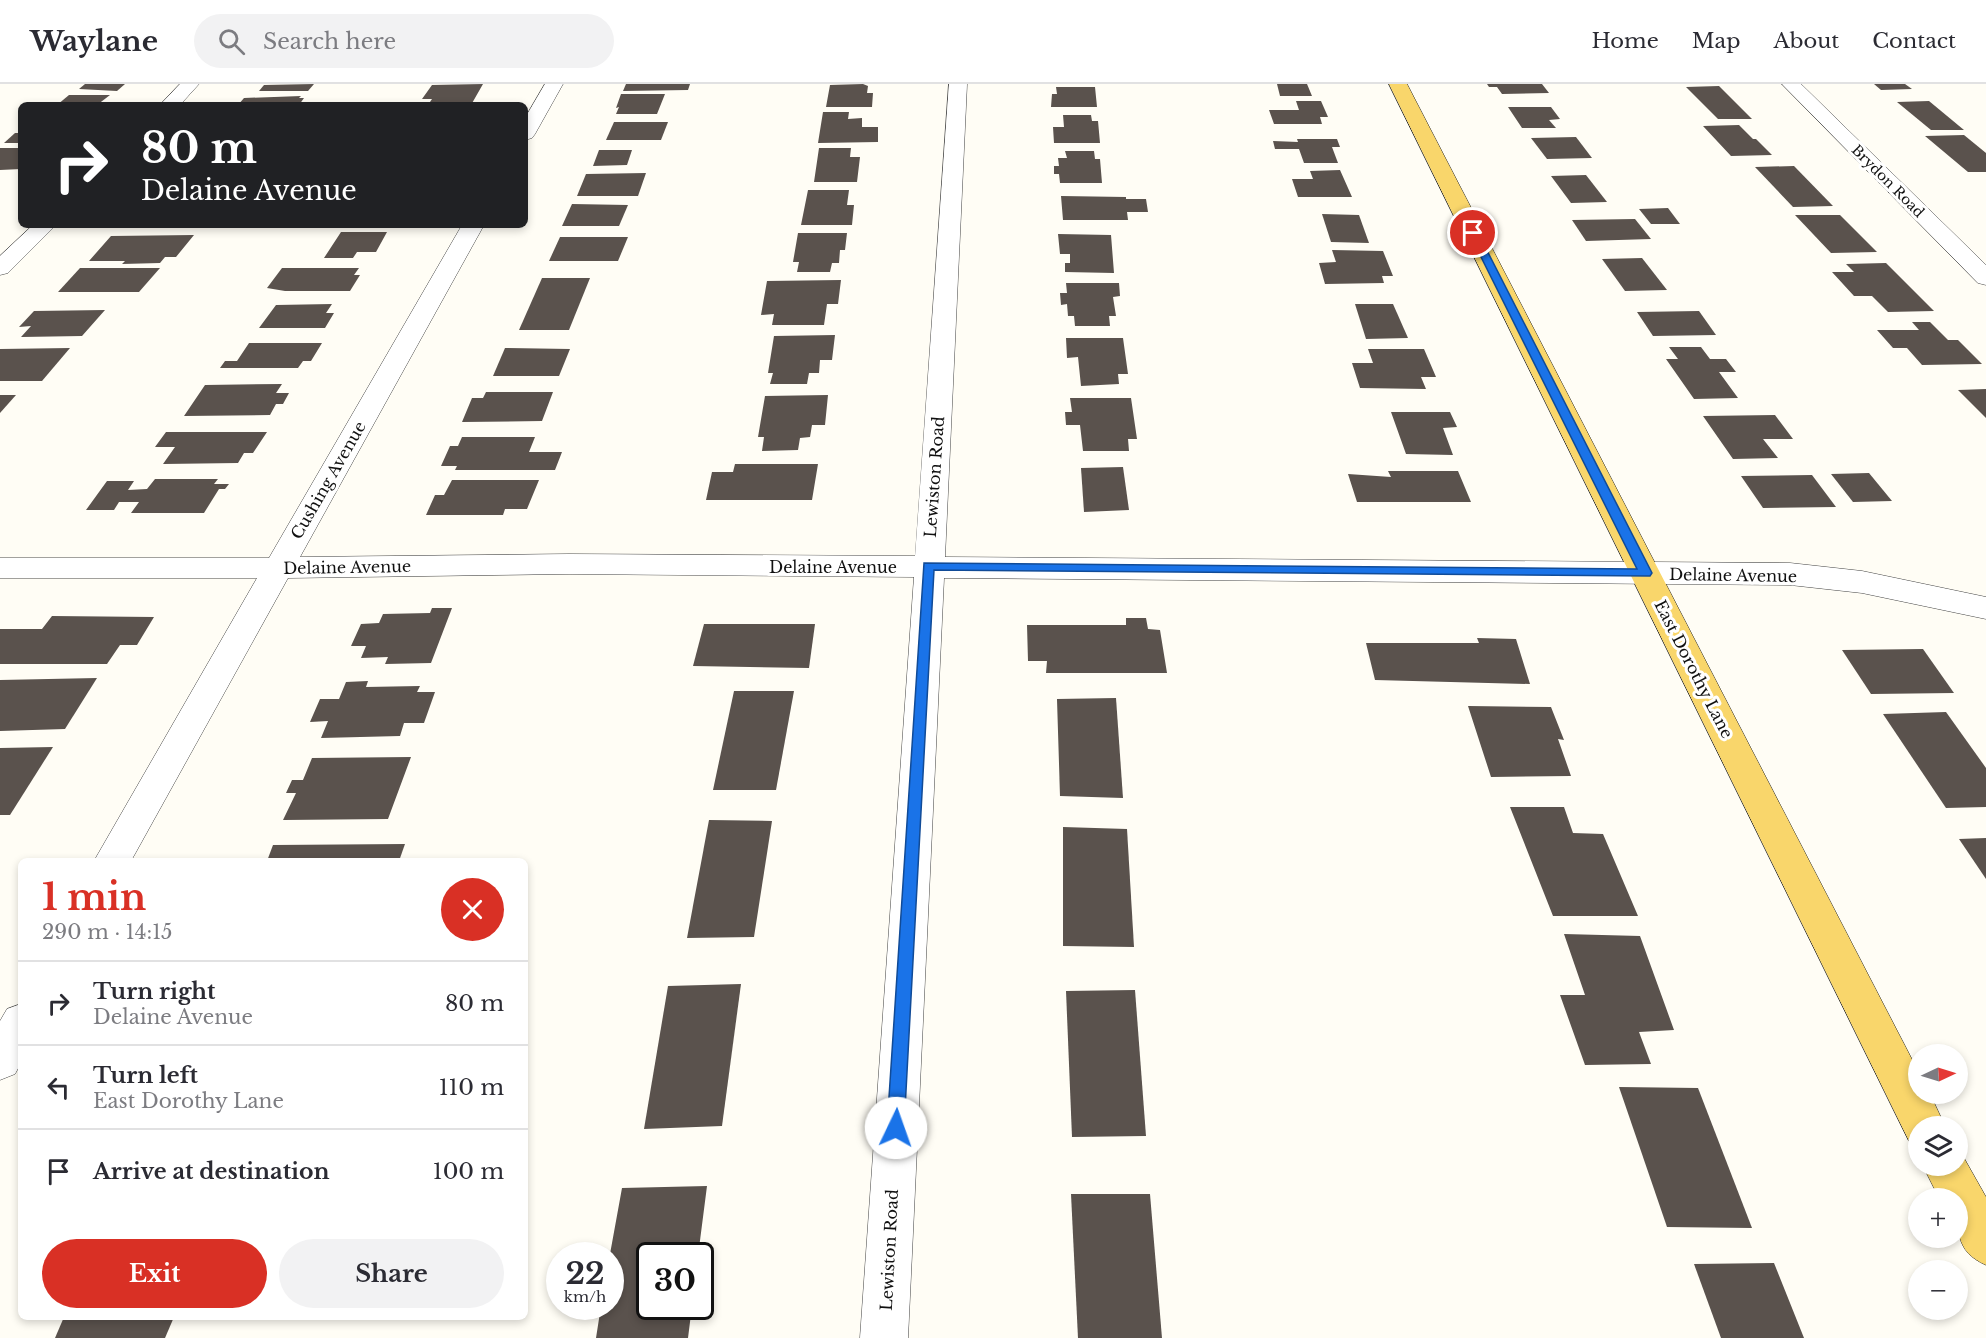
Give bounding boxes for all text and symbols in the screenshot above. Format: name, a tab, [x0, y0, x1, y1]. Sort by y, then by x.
search box	[194, 14, 614, 68]
text: Waylane	[30, 24, 158, 59]
icon: search	[215, 25, 248, 58]
text: Search here	[263, 28, 396, 55]
text: Home	[1592, 28, 1659, 54]
text: Map	[1692, 28, 1740, 54]
text: About	[1773, 28, 1839, 54]
text: Contact	[1872, 28, 1956, 54]
text: 80 m	[141, 122, 257, 174]
icon: right	[42, 126, 120, 204]
street label: Brydon Road	[1848, 141, 1929, 222]
text: Delaine Avenue	[141, 174, 357, 207]
pin	[1447, 207, 1498, 258]
icon: arrive	[1456, 216, 1489, 249]
street label: Lewiston Road	[920, 415, 948, 538]
street label: Cushing Avenue	[286, 418, 370, 542]
street label: Delaine Avenue	[283, 556, 411, 578]
street label: Delaine Avenue	[769, 557, 897, 577]
street label: Delaine Avenue	[1669, 564, 1797, 586]
street label: East Dorothy Lane	[1650, 596, 1738, 742]
text: 1 min	[42, 875, 146, 920]
button: close	[441, 878, 504, 941]
text: 290 m · 14:15	[42, 920, 172, 944]
text: Turn right	[93, 978, 215, 1005]
icon: right	[42, 987, 75, 1020]
text: 80 m	[445, 990, 504, 1017]
text: Delaine Avenue	[93, 1005, 253, 1029]
north arrow	[1908, 1044, 1968, 1104]
map controls	[1908, 1044, 1968, 1320]
text: Turn left	[93, 1062, 198, 1089]
icon: left	[42, 1071, 75, 1104]
text: 110 m	[439, 1074, 504, 1101]
text: East Dorothy Lane	[93, 1089, 284, 1113]
position arrow	[864, 1096, 928, 1160]
button: layers	[1908, 1116, 1968, 1176]
icon: arrive	[42, 1155, 75, 1188]
text: Arrive at destination	[93, 1158, 330, 1185]
text: 100 m	[433, 1158, 504, 1185]
button: +	[1908, 1188, 1968, 1248]
street label: Lewiston Road	[876, 1189, 902, 1311]
button: Exit	[42, 1239, 267, 1308]
button: Share	[279, 1239, 504, 1308]
speed limit sign: 30	[636, 1242, 714, 1320]
text: 22	[565, 1255, 605, 1292]
button: −	[1908, 1260, 1968, 1320]
text: km/h	[564, 1287, 606, 1306]

